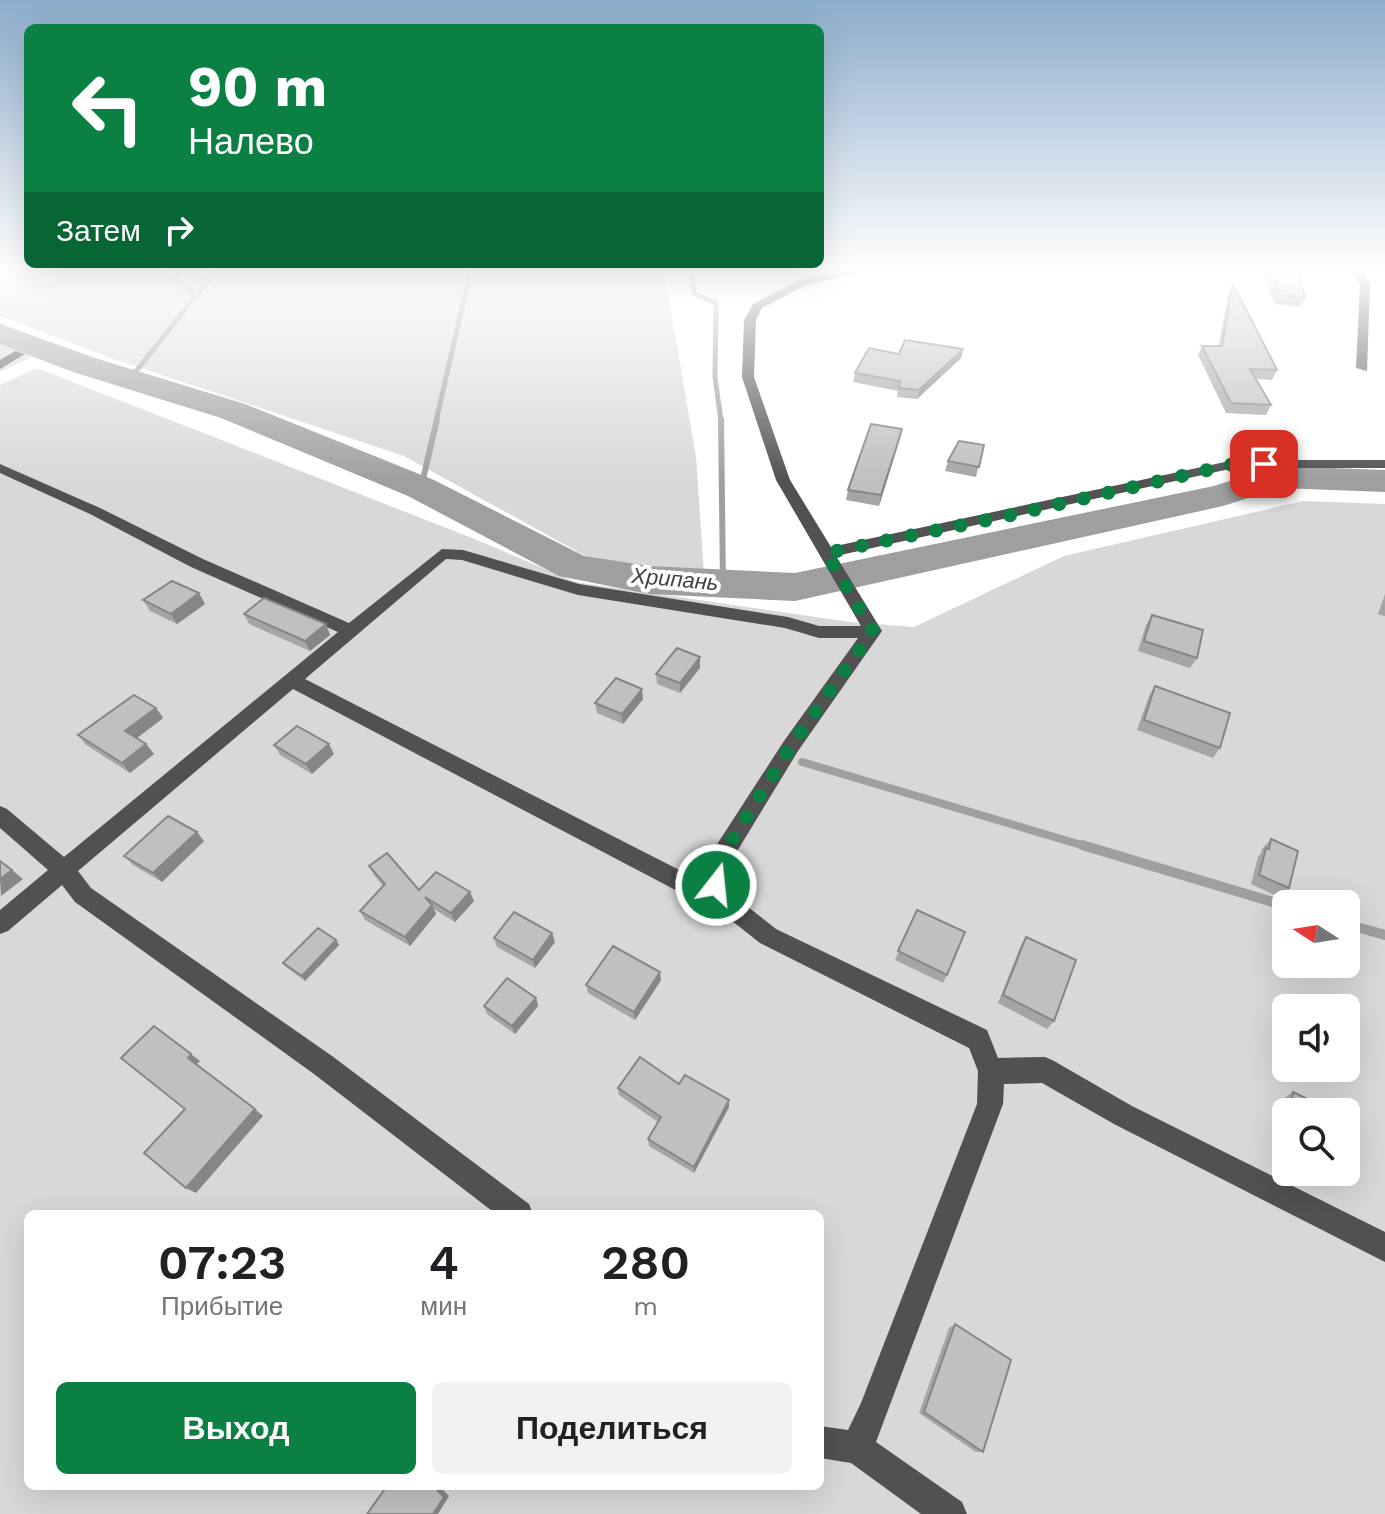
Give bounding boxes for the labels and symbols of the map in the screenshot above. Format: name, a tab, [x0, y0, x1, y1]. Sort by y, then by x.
pin	[1230, 430, 1298, 498]
water label: Хрипань	[629, 563, 720, 595]
position arrow	[674, 843, 758, 927]
north arrow	[1272, 890, 1360, 978]

